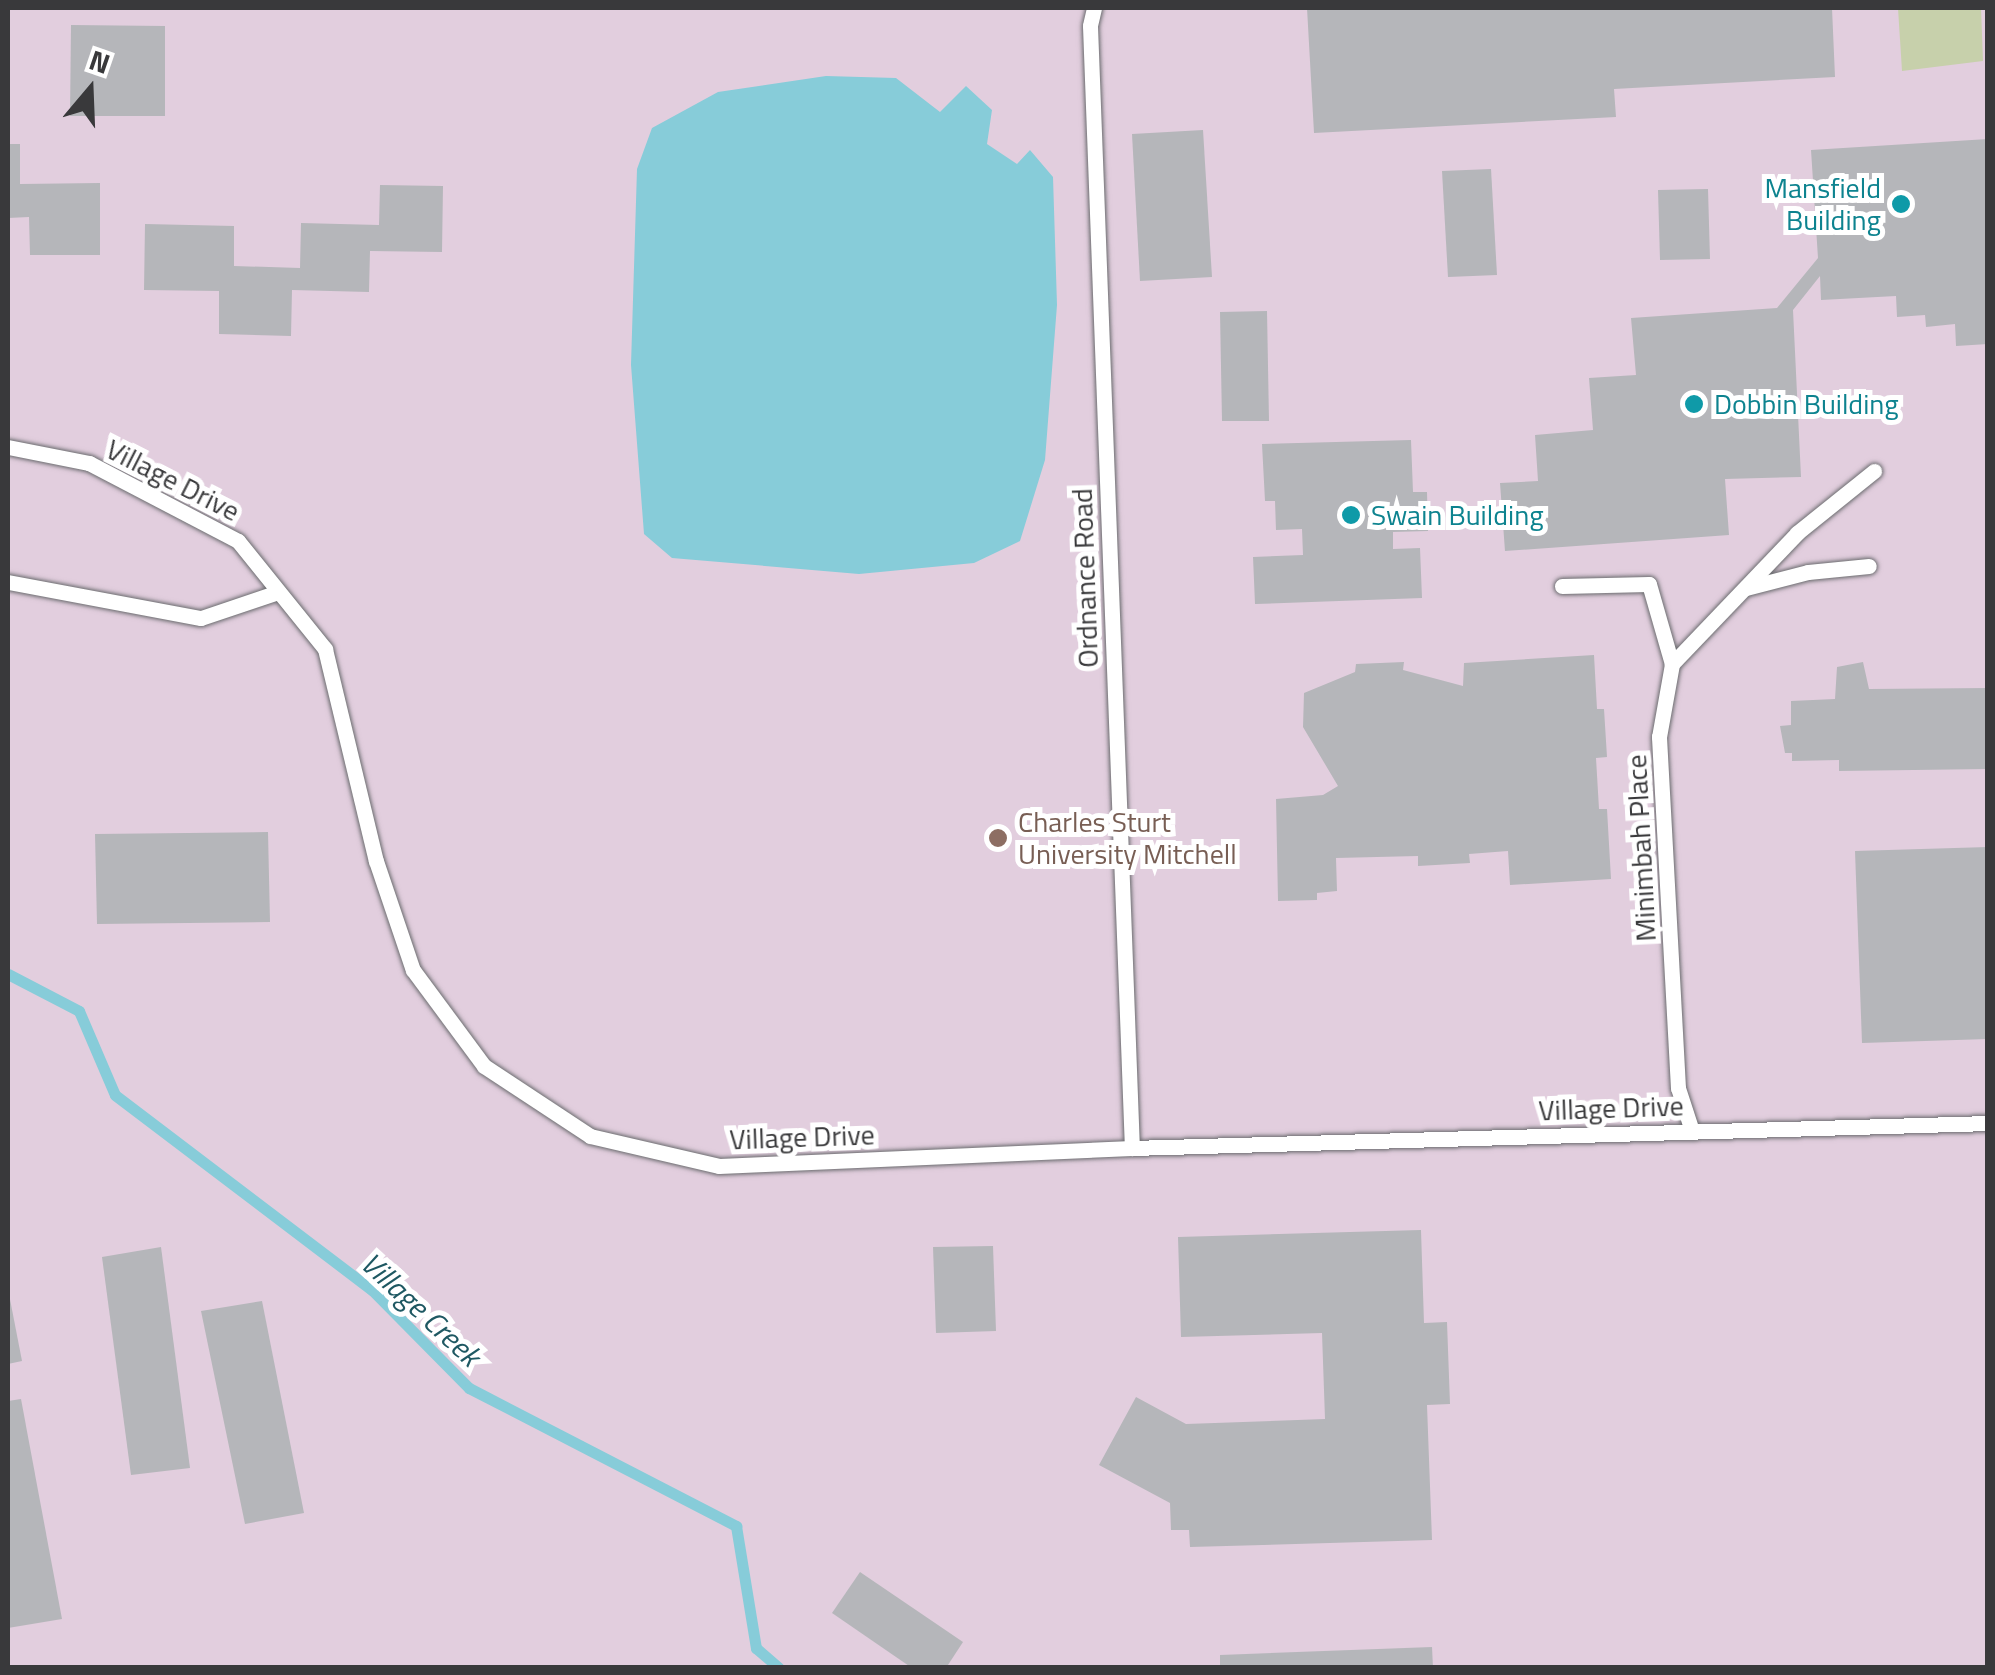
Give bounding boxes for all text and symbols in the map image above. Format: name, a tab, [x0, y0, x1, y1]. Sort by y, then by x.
text: N	[84, 38, 116, 85]
north arrow	[40, 40, 140, 140]
place label: Mansfield Building	[1765, 171, 1881, 237]
marker: Mansfield Building	[1890, 193, 1912, 215]
place label: Dobbin Building	[1714, 387, 1899, 421]
marker: Dobbin Building	[1683, 393, 1705, 415]
street label: Village Drive	[101, 432, 245, 528]
street label: Ordnance Road	[1065, 488, 1105, 668]
place label: Swain Building	[1371, 498, 1544, 532]
marker: Swain Building	[1340, 504, 1362, 526]
street label: Minimbah Place	[1619, 754, 1663, 942]
place label: Charles Sturt University Mitchell	[1018, 805, 1237, 871]
marker: Charles Sturt University Mitchell	[987, 827, 1009, 849]
street label: Village Drive	[1538, 1089, 1684, 1127]
street label: Village Drive	[729, 1118, 875, 1156]
water label: Village Creek	[354, 1245, 488, 1373]

